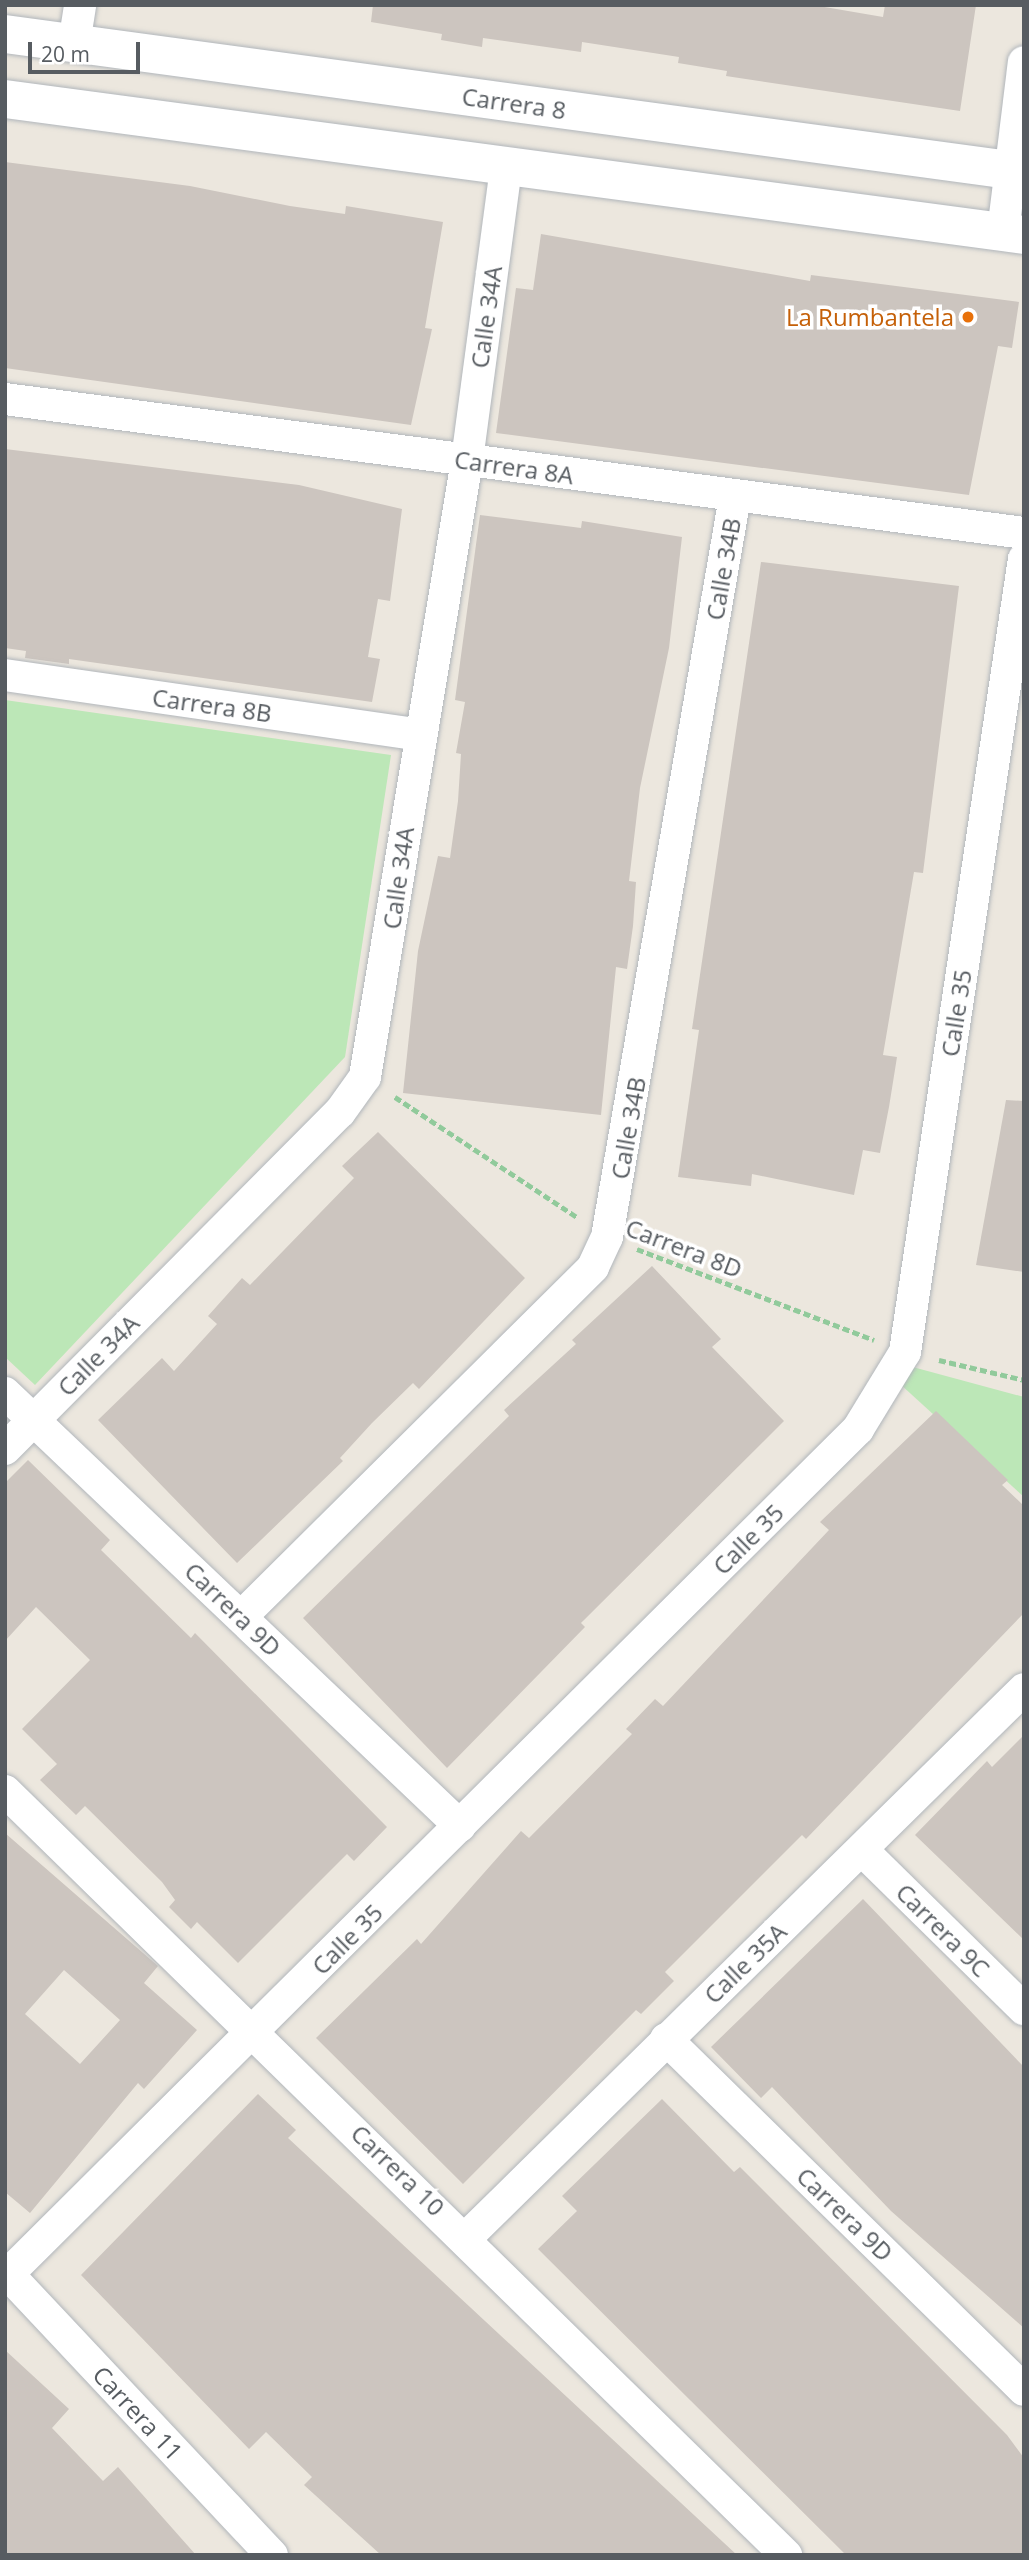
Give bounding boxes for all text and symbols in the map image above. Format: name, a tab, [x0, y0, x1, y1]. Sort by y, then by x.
scale bar	[32, 28, 144, 72]
text: 20 m	[41, 40, 90, 68]
street label: Carrera 8	[460, 81, 568, 125]
street label: Calle 34A	[465, 264, 507, 370]
place label: La Rumbantela	[786, 303, 954, 331]
marker: La Rumbantela	[960, 309, 976, 325]
street label: Carrera 8A	[453, 444, 575, 490]
street label: Calle 34B	[700, 516, 746, 622]
street label: Carrera 8B	[151, 682, 273, 728]
street label: Calle 34A	[377, 825, 419, 931]
street label: Calle 35	[935, 967, 977, 1059]
street label: Calle 34B	[605, 1075, 651, 1181]
street label: Carrera 8D	[622, 1213, 746, 1283]
street label: Calle 34A	[51, 1308, 145, 1402]
street label: Calle 35	[707, 1498, 789, 1580]
street label: Carrera 9D	[179, 1556, 287, 1662]
street label: Carrera 9C	[890, 1877, 996, 1983]
street label: Calle 35	[306, 1898, 388, 1980]
street label: Calle 35A	[698, 1917, 792, 2009]
street label: Carrera 10	[345, 2119, 451, 2221]
street label: Carrera 9D	[791, 2161, 899, 2267]
street label: Carrera 11	[87, 2360, 189, 2466]

